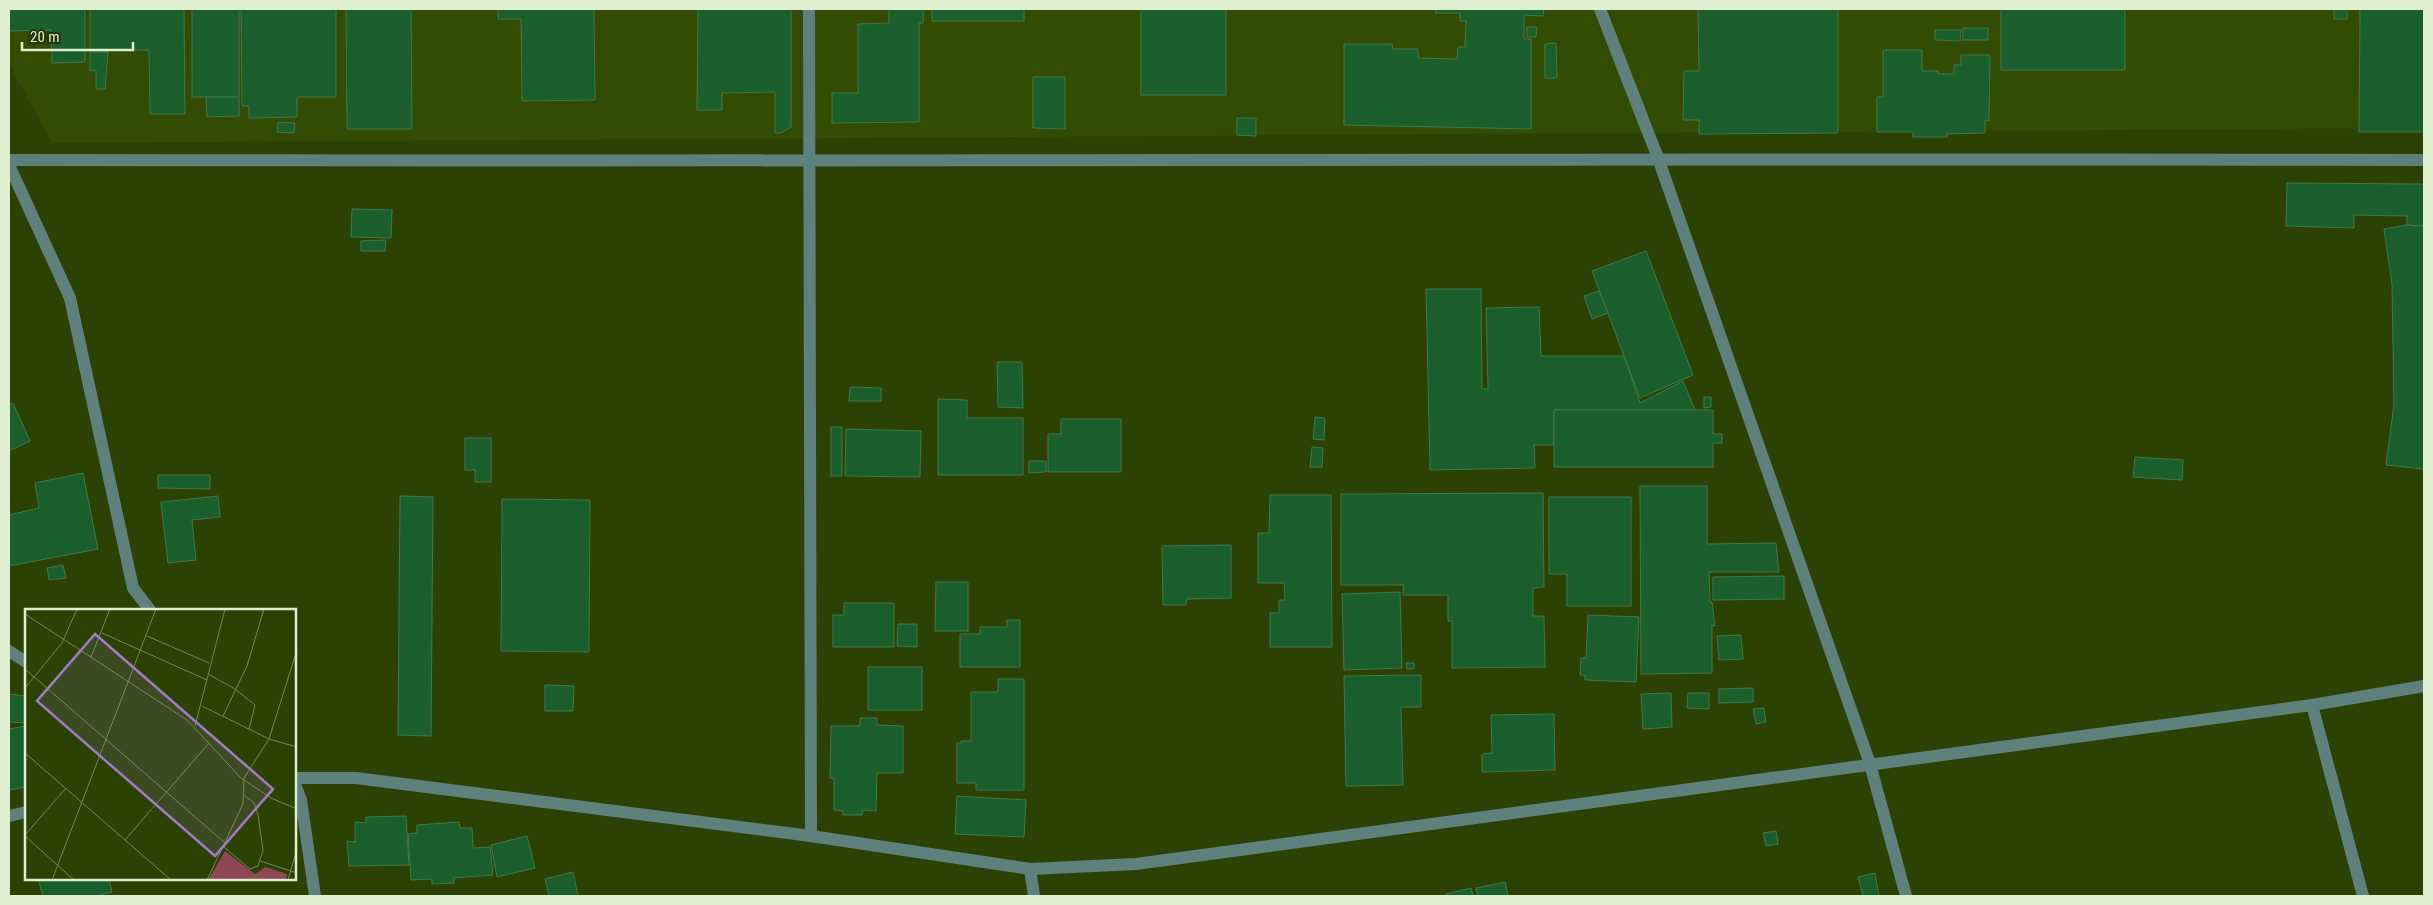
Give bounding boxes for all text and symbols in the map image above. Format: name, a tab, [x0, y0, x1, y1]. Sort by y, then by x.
scale bar	[22, 20, 134, 52]
text: 20 m	[30, 28, 60, 46]
inset map	[25, 609, 296, 880]

